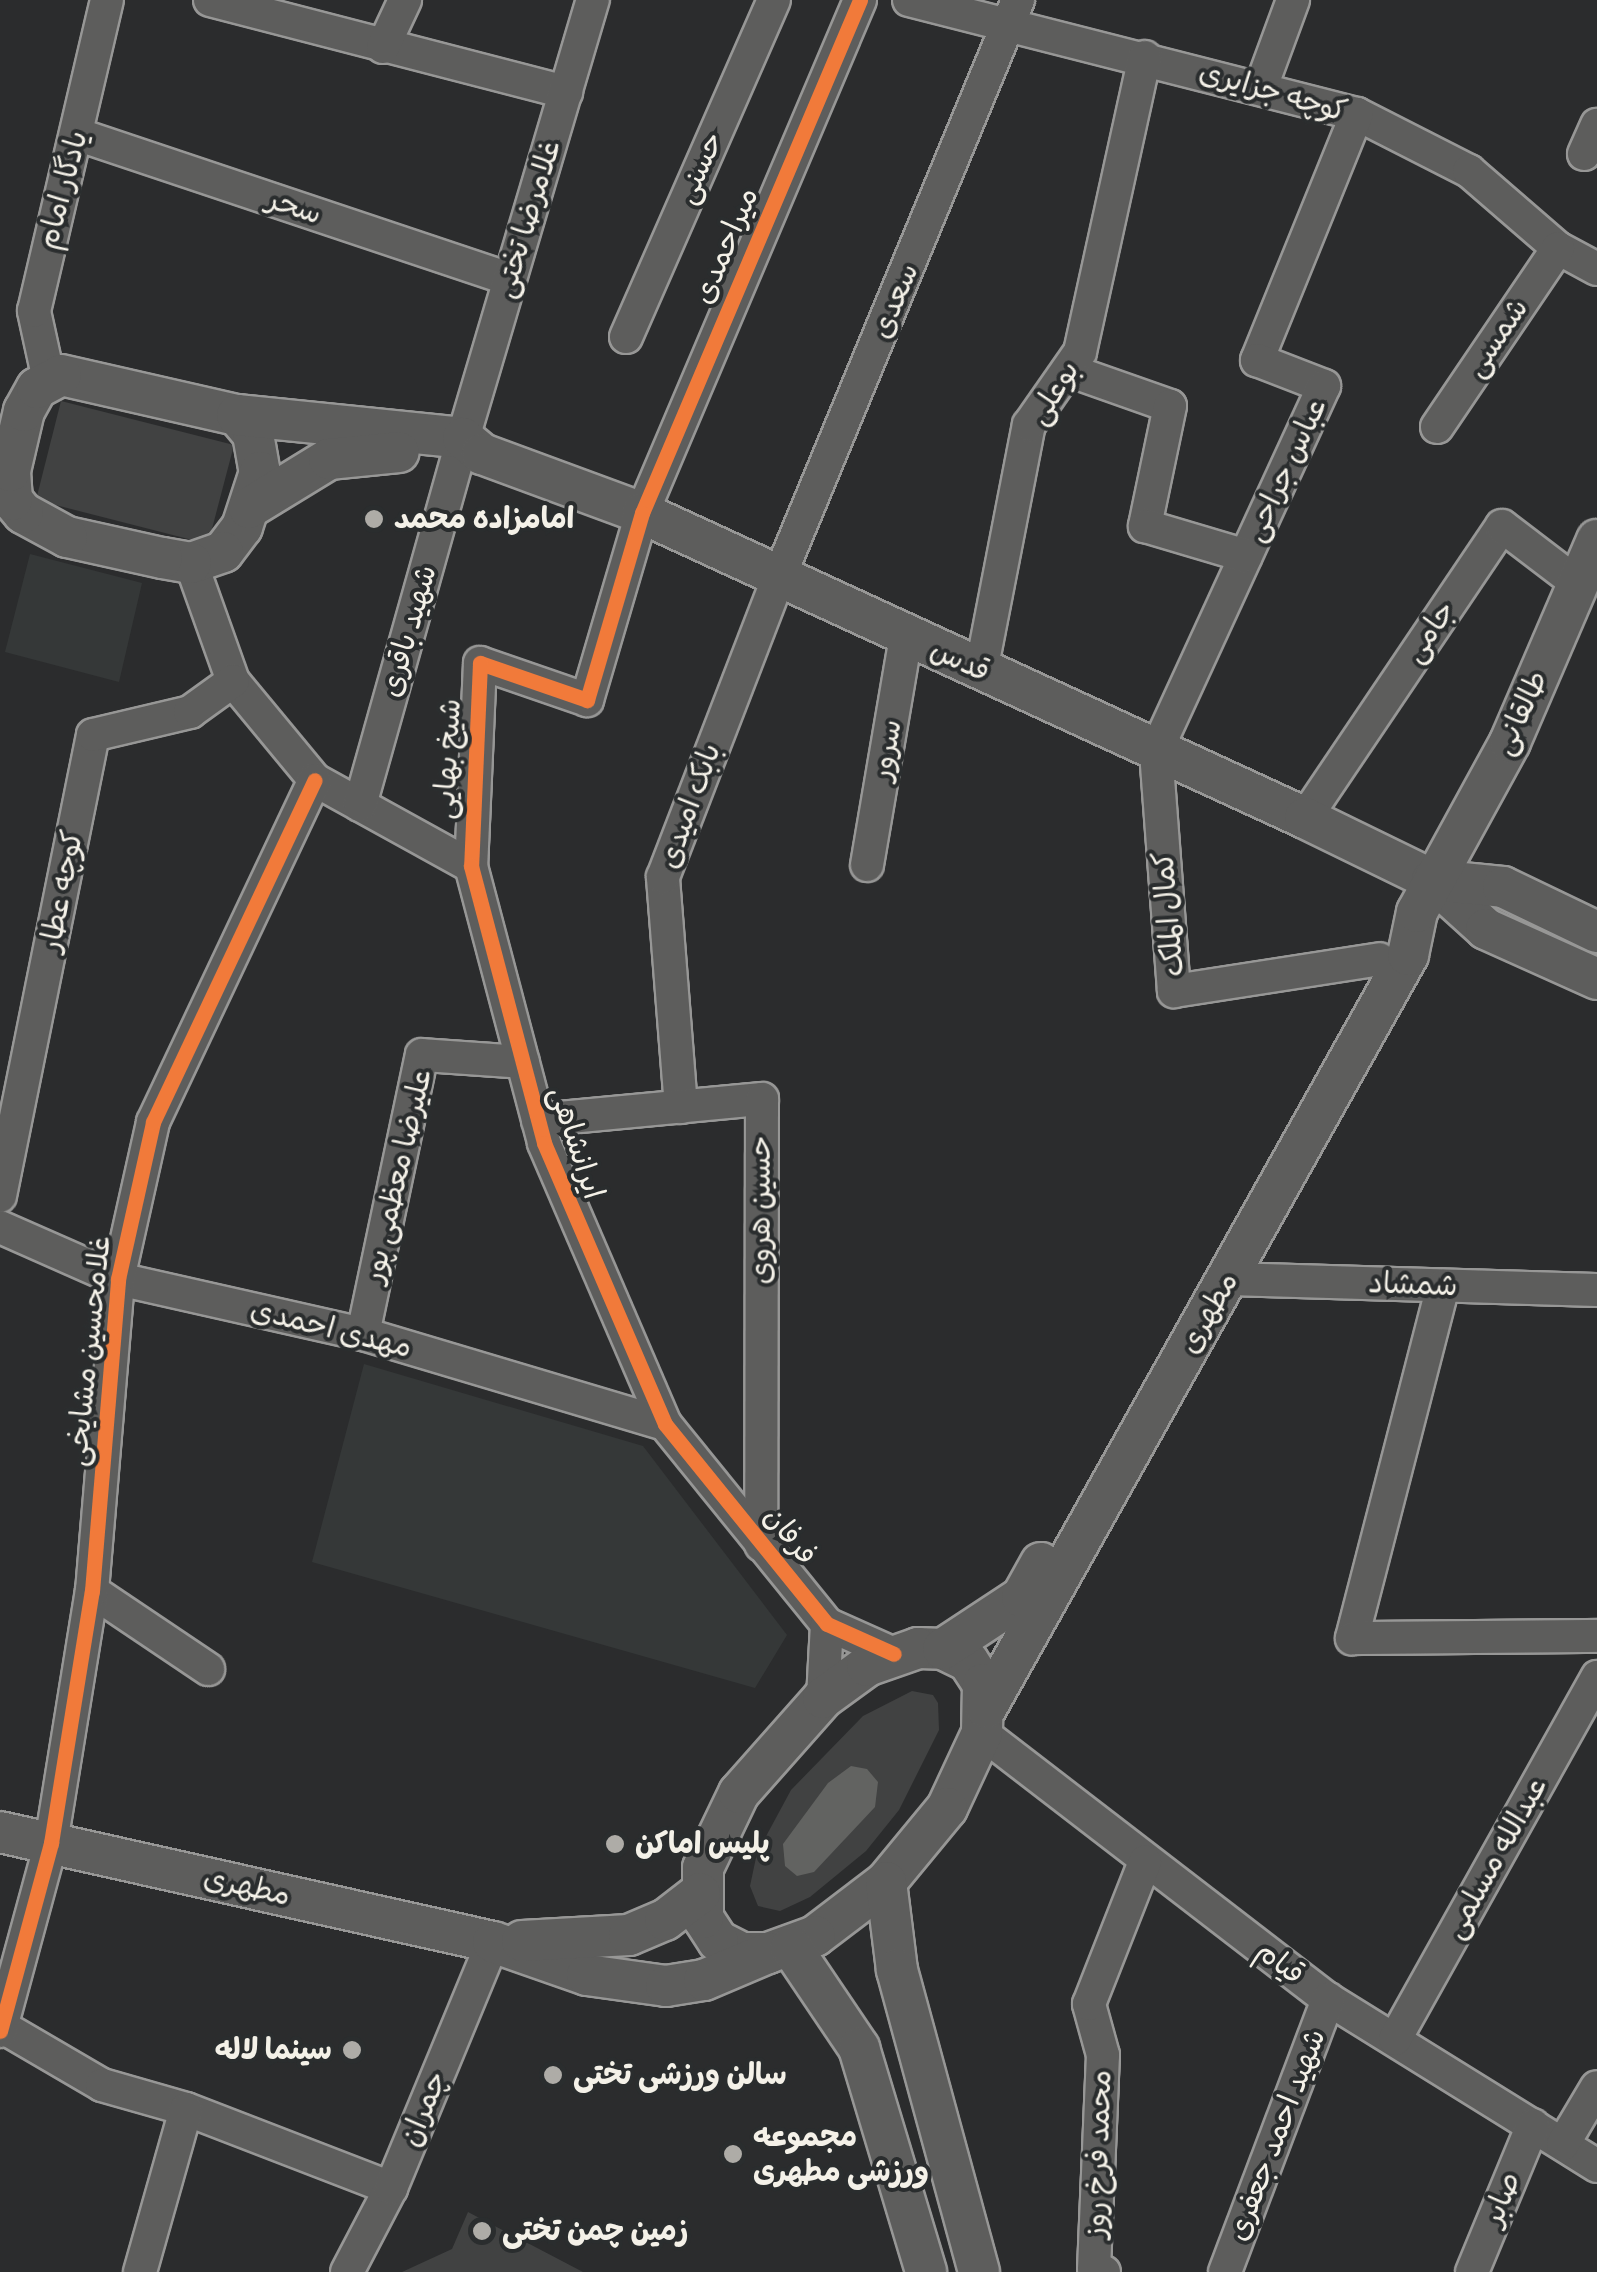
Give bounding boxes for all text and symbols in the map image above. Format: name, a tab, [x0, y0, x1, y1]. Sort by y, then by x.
street label: کوچه جزایری	[1195, 54, 1351, 130]
street label: حسنی	[668, 126, 732, 210]
street label: یادگار امام	[30, 127, 96, 253]
street label: غلامرضا تختی	[487, 136, 569, 302]
street label: سحر	[262, 181, 326, 233]
street label: میراحمدی	[685, 182, 767, 310]
street label: سعدی	[863, 258, 927, 344]
street label: شمسی	[1458, 292, 1536, 384]
street label: بوعلی	[1021, 354, 1087, 432]
street label: عباس جراحی	[1237, 392, 1335, 548]
place label: امامزاده محمد	[394, 501, 574, 537]
marker: امامزاده محمد	[363, 508, 385, 530]
street label: شهید باقری	[373, 561, 445, 701]
street label: جامی	[1396, 594, 1464, 670]
street label: قدس	[925, 632, 995, 690]
street label: طالقانی	[1486, 665, 1556, 761]
street label: شیخ بهایی	[427, 698, 469, 820]
street label: سرور	[864, 717, 910, 783]
street label: بابک امیدی	[651, 739, 729, 873]
street label: کوچه عطار	[33, 827, 91, 955]
street label: کمال الملک	[1146, 850, 1192, 978]
street label: علیرضا معظمی پور	[356, 1065, 440, 1287]
street label: ایرانشاهی	[541, 1082, 611, 1204]
street label: حسین هروی	[743, 1135, 779, 1285]
street label: غلامحسین مشایخی	[59, 1234, 119, 1468]
street label: شمشاد	[1368, 1265, 1458, 1305]
street label: مطهری	[1171, 1266, 1247, 1360]
street label: مهدی احمدی	[247, 1292, 415, 1366]
street label: فرفان	[756, 1500, 824, 1572]
street label: عبدالله مسلمی	[1437, 1771, 1555, 1945]
place label: پلیس اماکن	[635, 1826, 770, 1862]
marker: پلیس اماکن	[604, 1833, 626, 1855]
street label: مطهری	[200, 1860, 294, 1914]
street label: قیام	[1249, 1933, 1311, 1993]
street label: شهید احمد جعفری	[1220, 2024, 1334, 2246]
place label: سینما لاله	[215, 2032, 332, 2068]
marker: سینما لاله	[341, 2039, 363, 2061]
place label: سالن ورزشی تختی	[573, 2057, 787, 2093]
marker: سالن ورزشی تختی	[542, 2064, 564, 2086]
street label: چمران	[393, 2066, 455, 2152]
street label: محمد فرخ روز	[1078, 2069, 1120, 2239]
place label: مجموعه ورزشی مطهری	[753, 2119, 929, 2190]
marker: مجموعه ورزشی مطهری	[722, 2143, 744, 2165]
street label: صابر	[1475, 2167, 1529, 2231]
place label: زمین چمن تختی	[502, 2213, 688, 2249]
marker: زمین چمن تختی	[471, 2220, 493, 2242]

